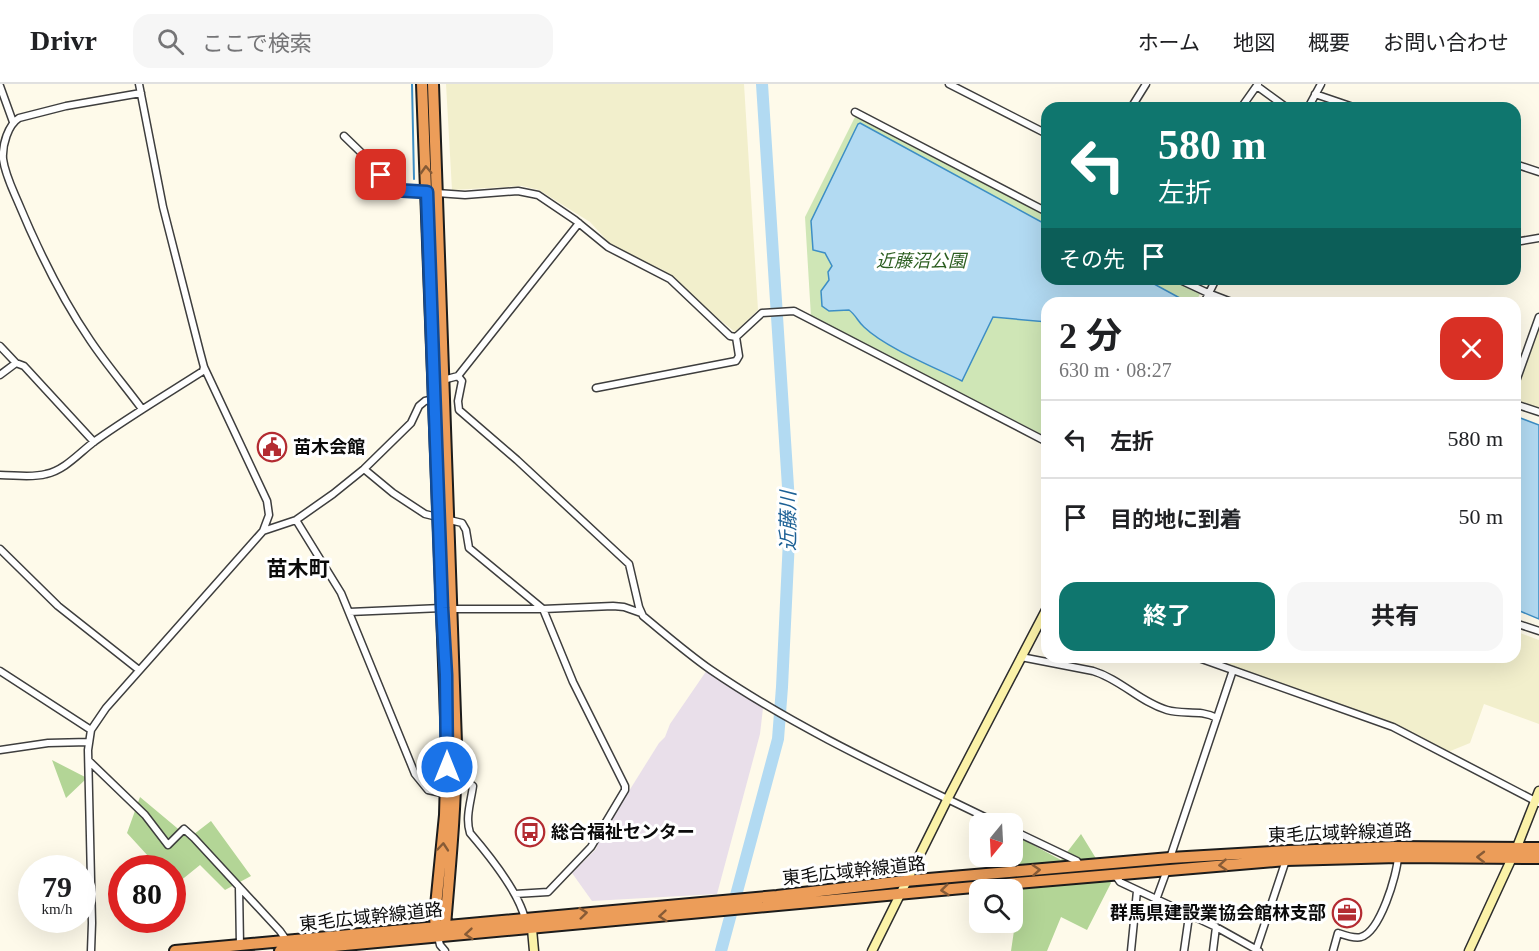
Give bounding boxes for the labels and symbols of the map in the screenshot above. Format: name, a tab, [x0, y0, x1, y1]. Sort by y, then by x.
pin	[355, 149, 406, 200]
one-way arrow	[420, 166, 432, 175]
park label: 近藤沼公園	[876, 251, 969, 271]
public building icon: 苗木会館	[256, 431, 288, 463]
place label: 苗木会館	[293, 437, 365, 457]
water label: 近藤川	[777, 489, 799, 551]
district label: 苗木町	[267, 557, 330, 581]
position arrow	[415, 735, 479, 799]
north arrow	[969, 813, 1023, 867]
bus stop icon: 総合福祉センター	[514, 816, 546, 848]
street label: 東毛広域幹線道路	[1268, 820, 1412, 846]
place label: 総合福祉センター	[551, 822, 695, 842]
one-way arrow	[436, 843, 449, 852]
one-way arrow	[1476, 851, 1485, 863]
street label: 東毛広域幹線道路	[781, 854, 927, 888]
speed limit sign: 80	[108, 855, 186, 933]
one-way arrow	[1218, 858, 1227, 871]
one-way arrow	[1031, 863, 1040, 876]
one-way arrow	[940, 883, 949, 896]
office icon: 群馬県建設業協会館林支部	[1331, 897, 1363, 929]
street label: 東毛広域幹線道路	[298, 900, 444, 934]
place label: 群馬県建設業協会館林支部	[1110, 903, 1326, 923]
one-way arrow	[579, 907, 588, 920]
one-way arrow	[659, 909, 668, 922]
one-way arrow	[465, 927, 474, 940]

